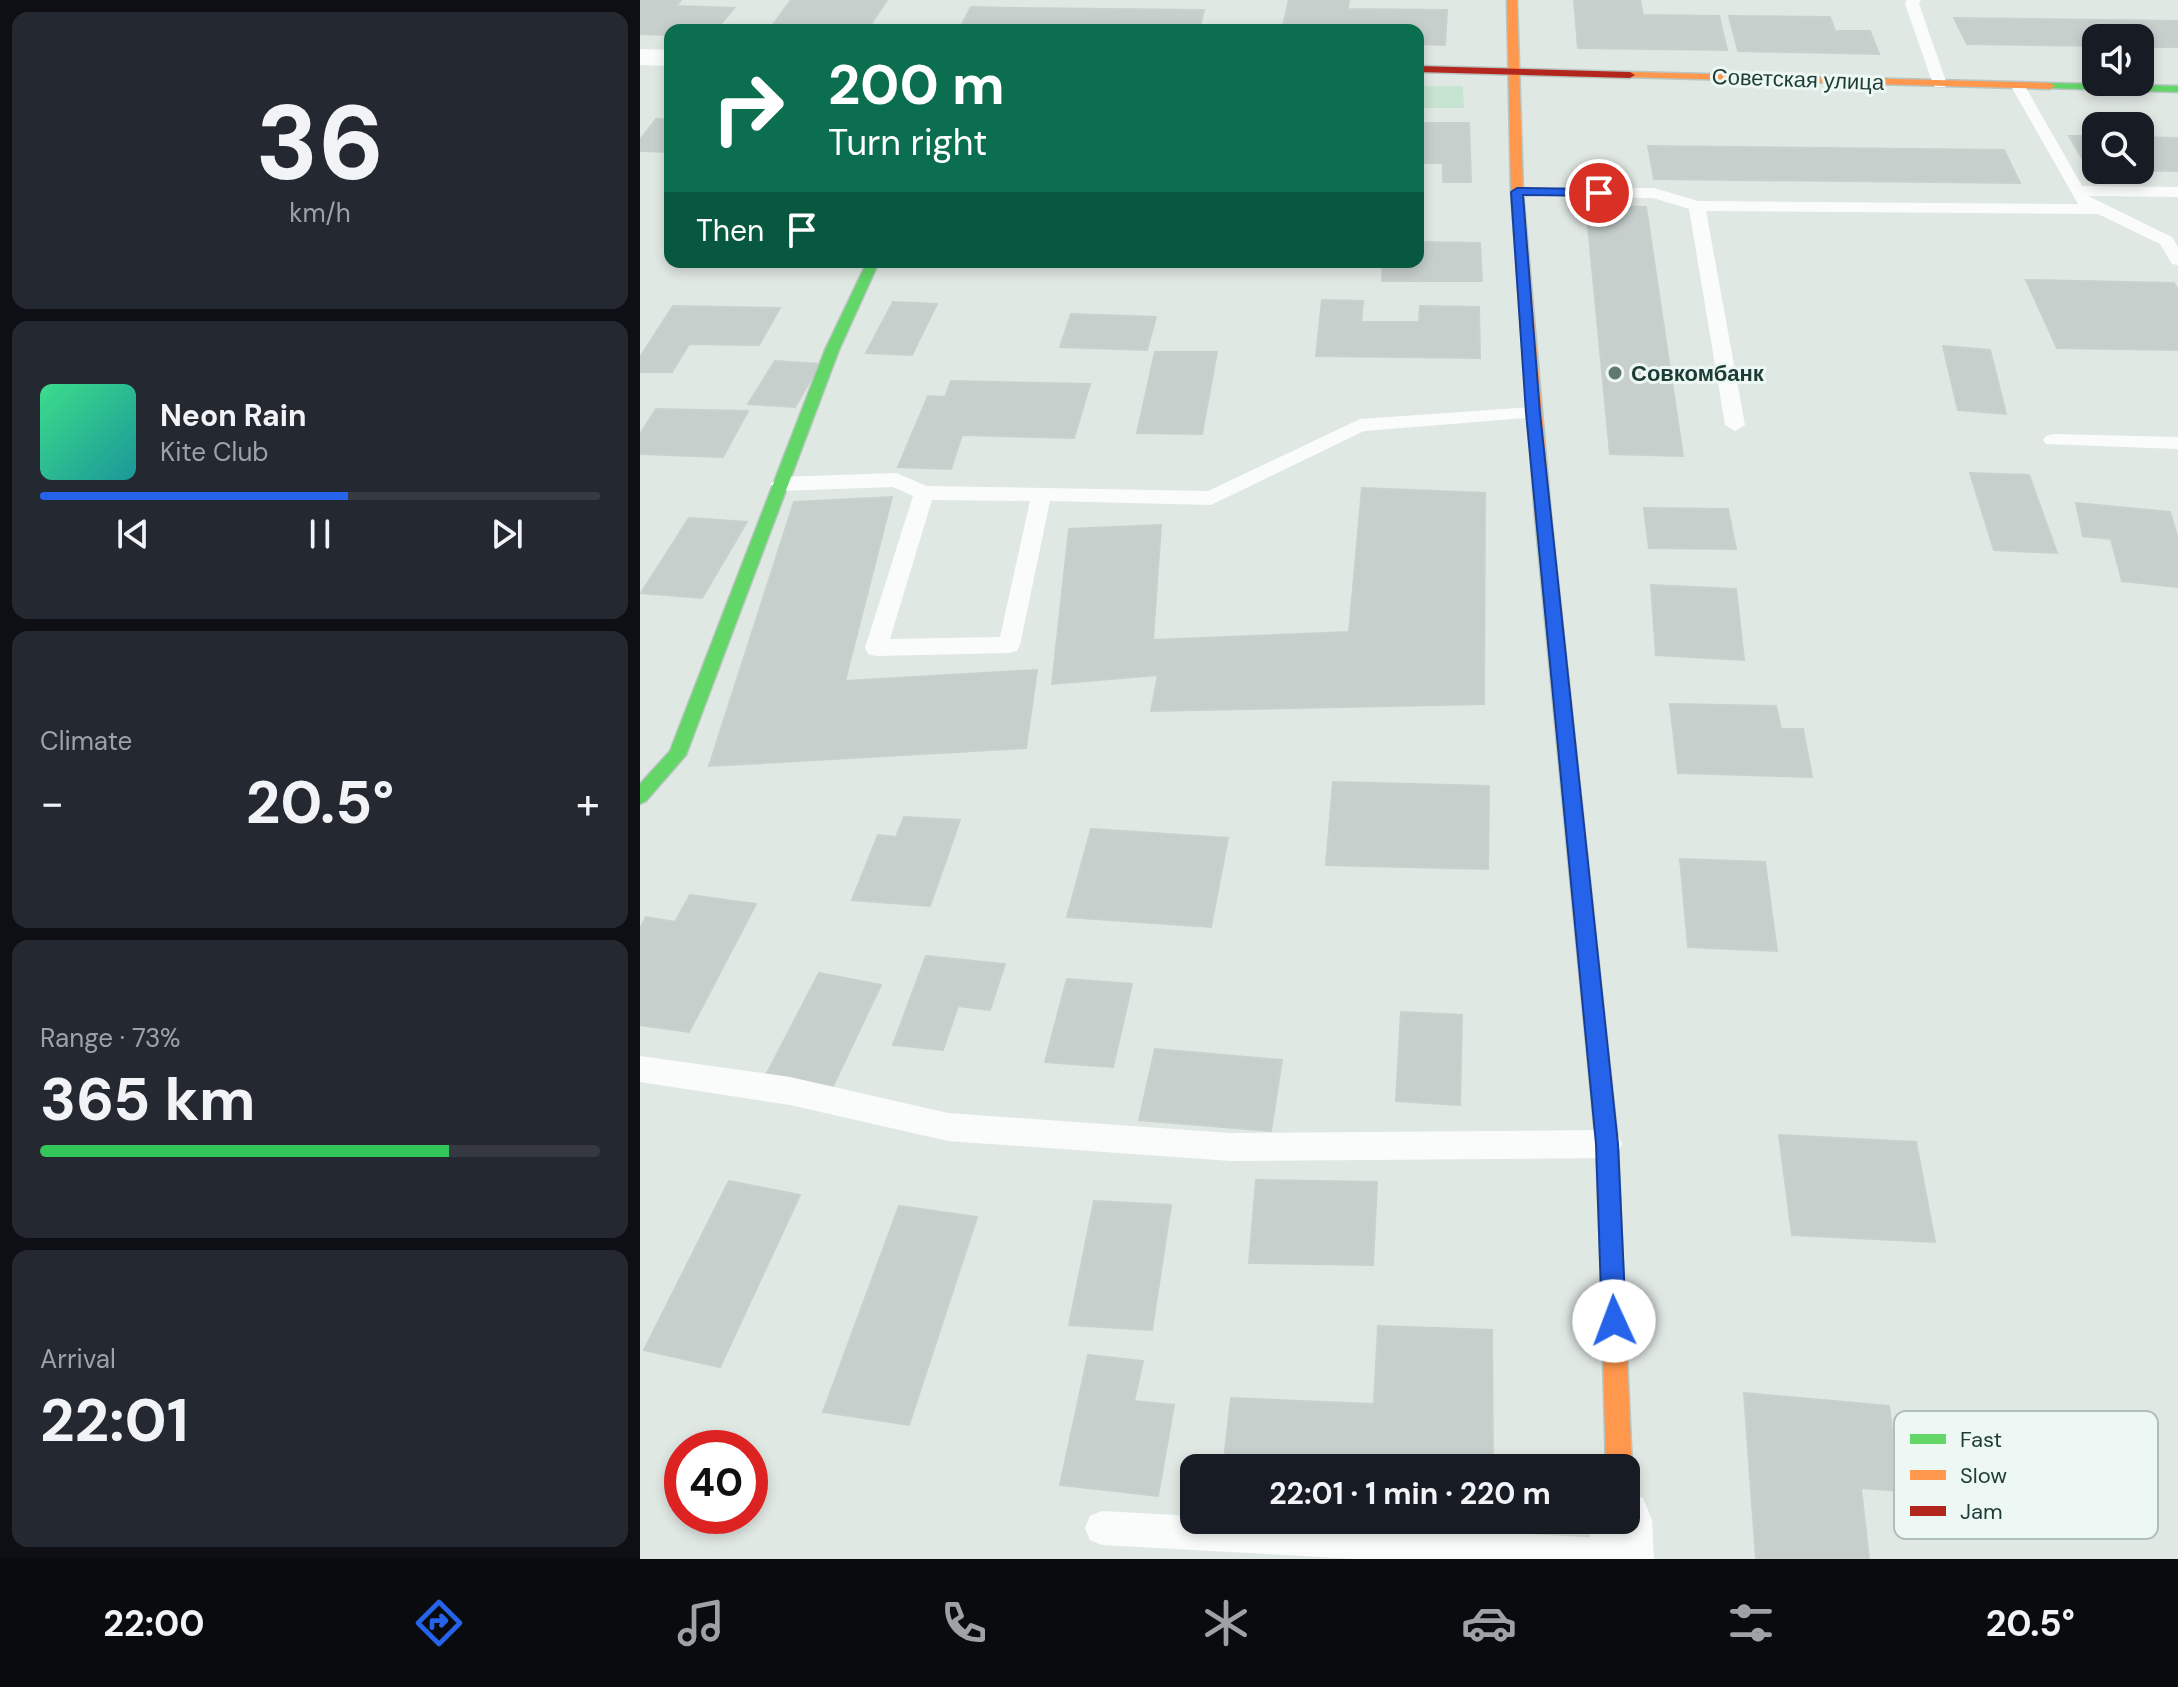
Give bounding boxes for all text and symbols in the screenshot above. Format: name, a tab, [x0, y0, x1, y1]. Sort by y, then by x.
map controls	[2082, 24, 2154, 184]
button: sound	[2082, 24, 2154, 96]
text: 200 m	[828, 48, 1005, 121]
icon: right	[696, 56, 800, 160]
street label: Советская улица	[1711, 62, 1885, 97]
text: 36	[256, 76, 384, 211]
button: search	[2082, 112, 2154, 184]
text: Turn right	[828, 119, 987, 166]
pin	[1565, 159, 1633, 227]
icon: arrive	[1577, 171, 1621, 215]
text: km/h	[289, 196, 351, 230]
icon: arrive	[780, 208, 824, 252]
text: Then	[696, 211, 764, 250]
place label: Совкомбанк	[1631, 359, 1765, 388]
marker: Совкомбанк	[1606, 364, 1624, 382]
text: Neon Rain	[160, 396, 306, 435]
text: Kite Club	[160, 435, 269, 469]
icon: previous	[111, 512, 155, 556]
icon: pause	[298, 512, 342, 556]
icon: next	[485, 512, 529, 556]
text: Climate	[40, 724, 132, 758]
text: 20.5°	[246, 763, 394, 842]
text: −	[40, 774, 64, 832]
text: +	[576, 774, 600, 832]
text: Range · 73%	[40, 1021, 180, 1055]
text: 365 km	[40, 1060, 256, 1139]
position arrow	[1572, 1279, 1656, 1363]
text: Arrival	[40, 1342, 116, 1376]
text: 22:01	[40, 1381, 189, 1460]
legend	[1894, 1411, 2158, 1539]
text: Fast	[1960, 1425, 2002, 1454]
speed limit sign: 40	[664, 1430, 768, 1534]
text: Slow	[1960, 1461, 2007, 1490]
text: 22:01 · 1 min · 220 m	[1269, 1474, 1551, 1513]
text: Jam	[1960, 1497, 2003, 1526]
icon: directions	[411, 1595, 467, 1651]
icon: music	[673, 1595, 729, 1651]
icon: phone	[936, 1595, 992, 1651]
icon: climate	[1198, 1595, 1254, 1651]
icon: car	[1461, 1595, 1517, 1651]
icon: filters	[1723, 1595, 1779, 1651]
text: 22:00	[103, 1600, 205, 1647]
text: 20.5°	[1986, 1600, 2075, 1647]

